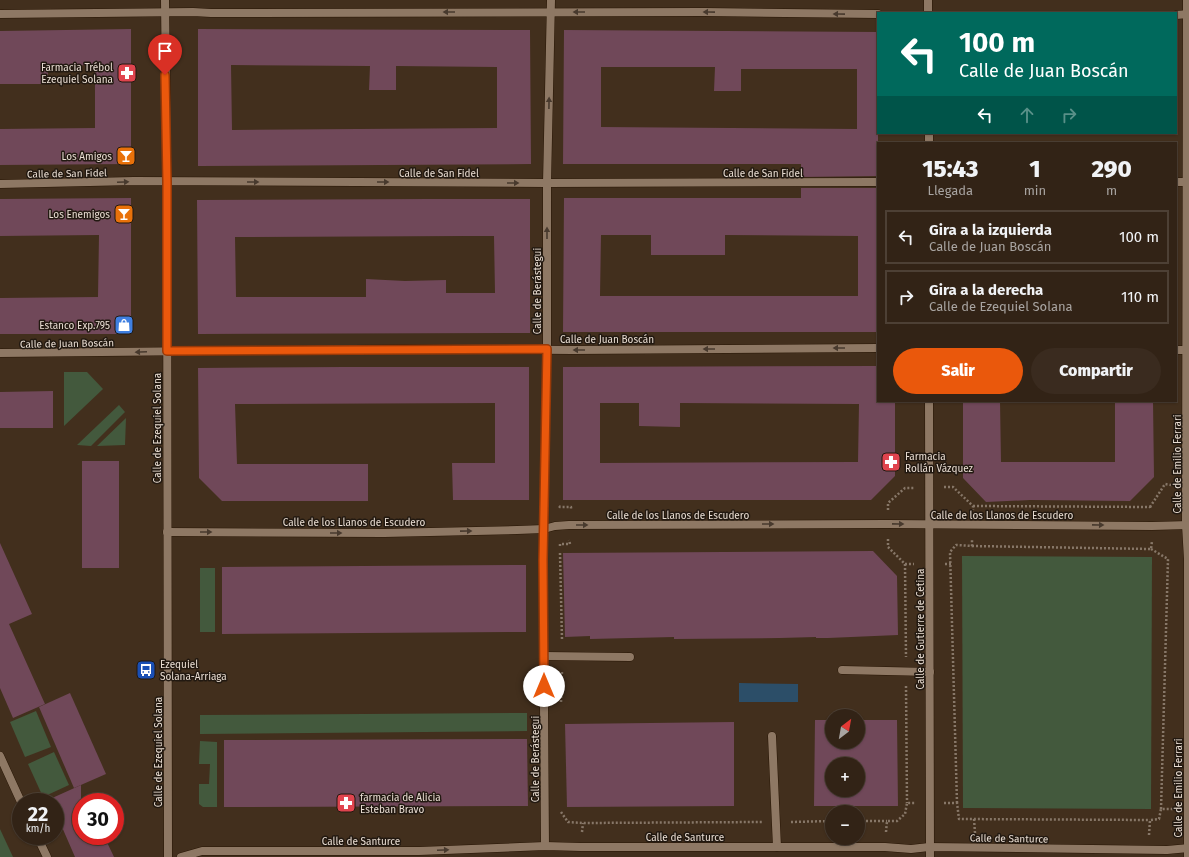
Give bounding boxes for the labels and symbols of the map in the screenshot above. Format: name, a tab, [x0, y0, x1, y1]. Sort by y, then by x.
one-way arrow	[442, 9, 455, 15]
one-way arrow	[572, 9, 585, 15]
one-way arrow	[702, 9, 715, 15]
one-way arrow	[833, 10, 845, 17]
pin	[148, 34, 182, 75]
place label: Farmacia Trébol Ezequiel Solana	[41, 62, 113, 86]
pharmacy icon: Farmacia Trébol Ezequiel Solana	[116, 62, 138, 84]
one-way arrow	[546, 96, 552, 109]
bar icon: Los Amigos	[115, 145, 137, 167]
place label: Los Amigos	[61, 151, 112, 163]
street label: Calle de San Fidel	[27, 167, 107, 181]
street label: Calle de San Fidel	[399, 168, 479, 180]
street label: Calle de San Fidel	[723, 168, 803, 180]
one-way arrow	[117, 178, 129, 185]
one-way arrow	[247, 179, 260, 185]
one-way arrow	[377, 179, 390, 185]
one-way arrow	[507, 180, 520, 186]
bar icon: Los Enemigos	[113, 203, 135, 225]
place label: Los Enemigos	[49, 209, 110, 221]
one-way arrow	[544, 226, 550, 239]
street label: Calle de Berástegui	[532, 248, 544, 334]
shop icon: Estanco Exp.795	[113, 314, 135, 336]
place label: Estanco Exp.795	[39, 320, 110, 332]
street label: Calle de Juan Boscán	[560, 334, 654, 346]
street label: Calle de Juan Boscán	[20, 337, 114, 351]
one-way arrow	[832, 345, 845, 351]
one-way arrow	[702, 346, 715, 352]
one-way arrow	[572, 347, 585, 353]
one-way arrow	[135, 348, 147, 355]
street label: Calle de Ezequiel Solana	[152, 373, 164, 483]
street label: Calle de Emilio Ferrari	[1172, 414, 1184, 514]
pharmacy icon: Farmacia Rollán Vázquez	[880, 451, 902, 473]
place label: Farmacia Rollán Vázquez	[905, 451, 974, 475]
street label: Calle de los Llanos de Escudero	[607, 510, 749, 522]
street label: Calle de los Llanos de Escudero	[931, 510, 1073, 522]
street label: Calle de los Llanos de Escudero	[283, 517, 425, 529]
one-way arrow	[762, 521, 775, 527]
one-way arrow	[892, 521, 905, 527]
one-way arrow	[576, 522, 589, 528]
one-way arrow	[1092, 522, 1105, 528]
one-way arrow	[460, 528, 473, 534]
one-way arrow	[200, 529, 213, 535]
one-way arrow	[330, 530, 343, 536]
street label: Calle de Gutierre de Cetina	[915, 568, 927, 690]
bus stop icon: Ezequiel Solana-Arriaga	[135, 659, 157, 681]
place label: Ezequiel Solana-Arriaga	[160, 659, 227, 683]
position arrow	[523, 665, 565, 707]
street label: Calle de Ezequiel Solana	[153, 697, 165, 807]
north arrow	[825, 709, 865, 749]
street label: Calle de Berástegui	[530, 716, 542, 802]
street label: Calle de Emilio Ferrari	[1173, 738, 1185, 838]
pharmacy icon: farmacia de Alicia Esteban Bravo	[335, 792, 357, 814]
place label: farmacia de Alicia Esteban Bravo	[360, 792, 441, 816]
speed limit sign: 30	[72, 793, 124, 845]
street label: Calle de Santurce	[646, 832, 724, 844]
street label: Calle de Santurce	[970, 832, 1048, 846]
street label: Calle de Santurce	[322, 836, 400, 848]
one-way arrow	[437, 847, 450, 853]

